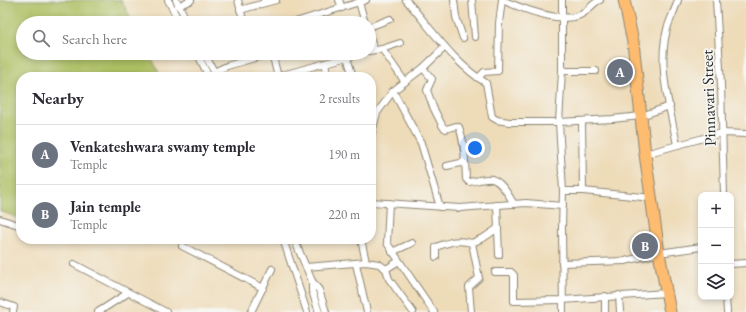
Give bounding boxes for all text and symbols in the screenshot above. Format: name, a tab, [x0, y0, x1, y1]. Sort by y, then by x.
search box	[16, 16, 376, 60]
icon: search	[30, 27, 52, 49]
text: Search here	[62, 29, 127, 48]
street label: Pinnavari Street	[696, 49, 721, 147]
pin: A	[607, 57, 633, 87]
text: Nearby	[32, 87, 84, 109]
text: 2 results	[319, 90, 360, 107]
text: Venkateshwara swamy temple	[70, 137, 255, 156]
your location	[465, 138, 485, 158]
text: A	[40, 146, 50, 163]
text: 190 m	[329, 146, 360, 163]
text: Temple	[70, 156, 107, 173]
map controls	[698, 192, 734, 300]
button: +	[698, 192, 734, 228]
text: Jain temple	[70, 197, 141, 216]
text: B	[41, 206, 49, 223]
text: 220 m	[329, 206, 360, 223]
text: Temple	[70, 216, 107, 233]
button: −	[698, 228, 734, 264]
pin: B	[632, 231, 658, 261]
button: layers	[698, 264, 734, 300]

